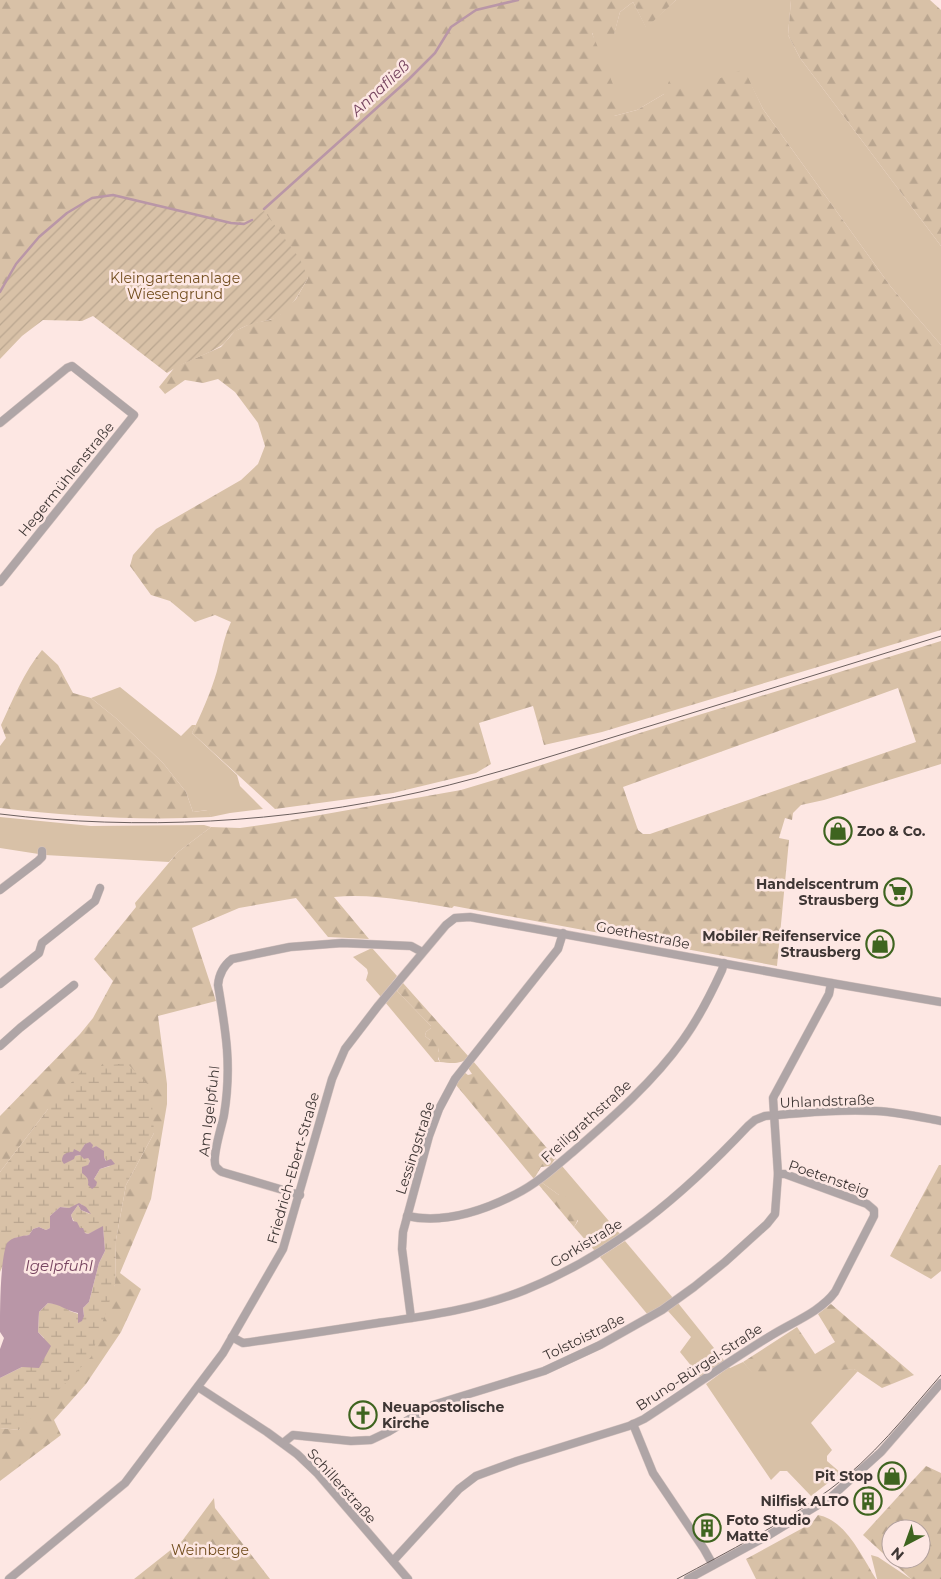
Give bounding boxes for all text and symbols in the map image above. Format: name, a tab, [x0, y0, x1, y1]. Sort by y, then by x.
water label: Annafließ	[346, 56, 413, 121]
park label: Kleingartenanlage Wiesengrund	[110, 269, 240, 303]
street label: Hegermühlenstraße	[14, 418, 118, 540]
shop icon: Zoo & Co.	[823, 816, 853, 846]
place label: Zoo & Co.	[857, 822, 926, 840]
place label: Handelscentrum Strausberg	[756, 875, 879, 909]
supermarket icon: Handelscentrum Strausberg	[883, 877, 913, 907]
street label: Goethestraße	[595, 917, 691, 953]
place label: Mobiler Reifenservice Strausberg	[702, 927, 861, 961]
shop icon: Mobiler Reifenservice Strausberg	[865, 929, 895, 959]
street label: Am Igelpfuhl	[194, 1065, 224, 1157]
street label: Freiligrathstraße	[537, 1076, 635, 1166]
street label: Friedrich-Ebert-Straße	[263, 1090, 323, 1246]
street label: Uhlandstraße	[779, 1090, 875, 1112]
street label: Lessingstraße	[391, 1099, 439, 1197]
street label: Poetensteig	[786, 1156, 872, 1200]
street label: Gorkistraße	[547, 1214, 625, 1272]
water label: Igelpfuhl	[25, 1256, 93, 1275]
street label: Tolstoistraße	[540, 1310, 628, 1364]
street label: Bruno-Bürgel-Straße	[632, 1319, 766, 1415]
place label: Neuapostolische Kirche	[382, 1398, 505, 1432]
church icon: Neuapostolische Kirche	[348, 1400, 378, 1430]
street label: Schillerstraße	[304, 1445, 380, 1527]
shop icon: Pit Stop	[877, 1461, 907, 1491]
place label: Pit Stop	[815, 1467, 873, 1485]
building icon: Nilfisk ALTO	[853, 1486, 883, 1516]
place label: Nilfisk ALTO	[761, 1492, 849, 1510]
place label: Foto Studio Matte	[726, 1511, 811, 1545]
building icon: Foto Studio Matte	[692, 1513, 722, 1543]
north arrow	[881, 1519, 931, 1569]
park label: Weinberge	[171, 1541, 249, 1559]
text: N	[887, 1543, 908, 1564]

